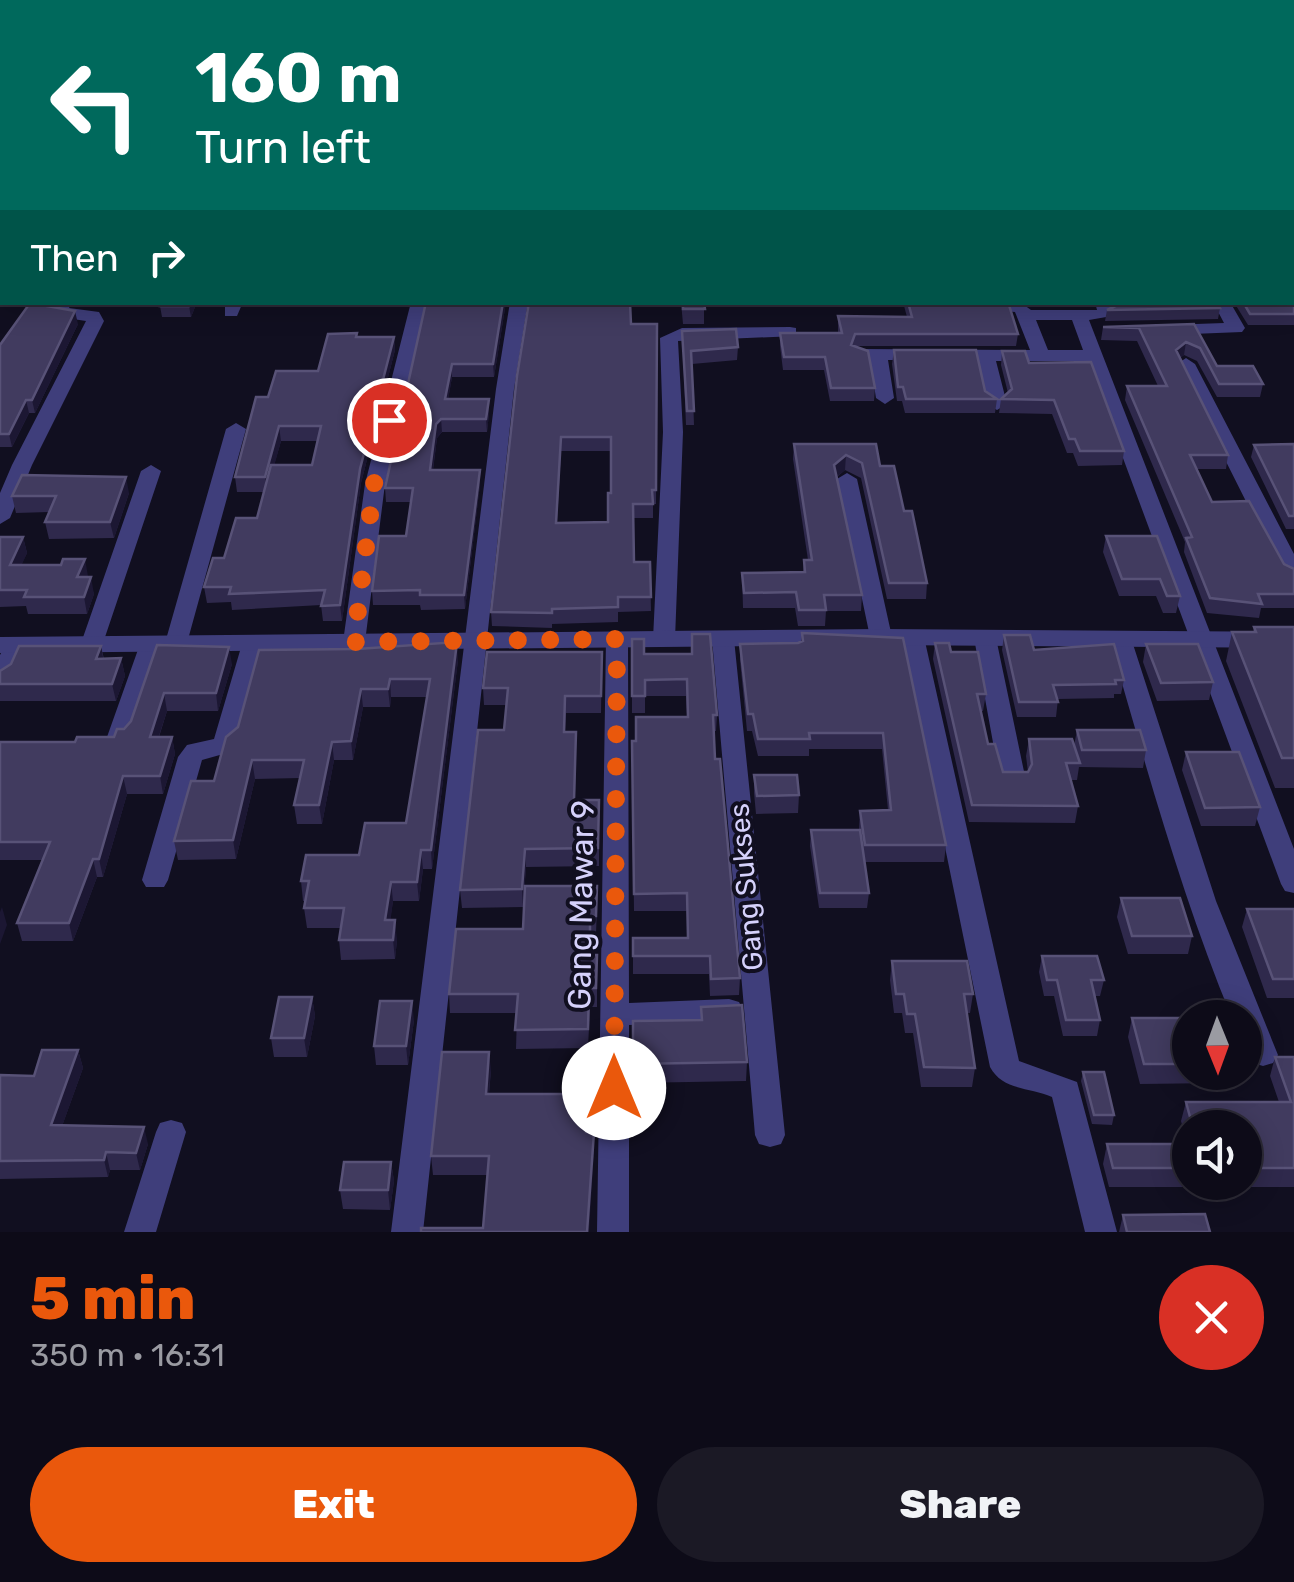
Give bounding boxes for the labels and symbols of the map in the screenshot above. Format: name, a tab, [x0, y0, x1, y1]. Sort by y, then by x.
pin	[347, 378, 432, 463]
street label: Gang Mawar 9	[560, 800, 602, 1010]
street label: Gang Sukses	[722, 802, 770, 972]
north arrow	[1172, 1000, 1262, 1090]
position arrow	[562, 1036, 666, 1140]

